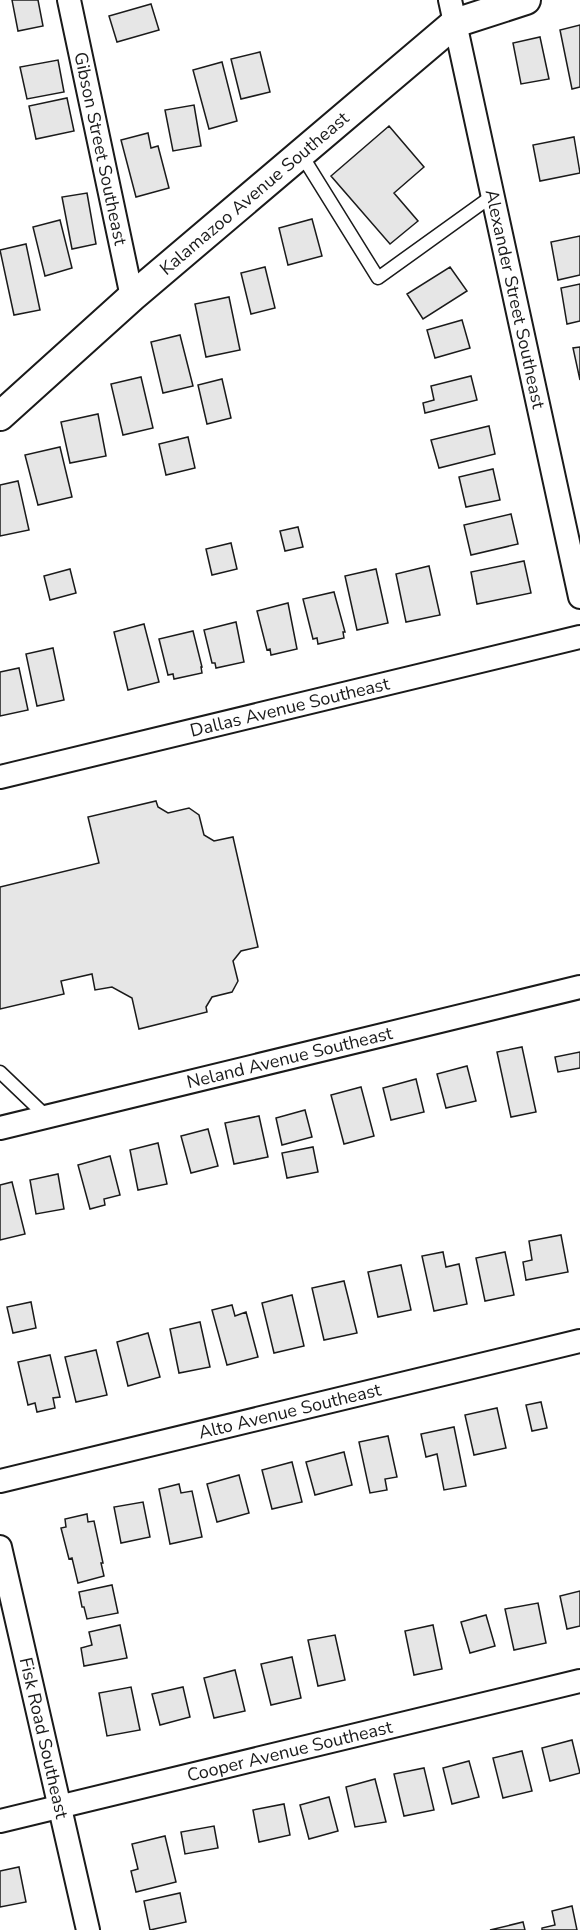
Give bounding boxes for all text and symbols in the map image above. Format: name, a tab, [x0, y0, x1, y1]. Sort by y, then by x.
street label: Gibson Street Southeast	[68, 50, 133, 248]
street label: Kalamazoo Avenue Southeast	[155, 106, 354, 280]
street label: Alexander Street Southeast	[480, 187, 551, 412]
street label: Dallas Avenue Southeast	[188, 671, 392, 743]
street label: Neland Avenue Southeast	[184, 1021, 396, 1094]
street label: Alto Avenue Southeast	[196, 1377, 384, 1445]
street label: Fisk Road Southeast	[14, 1655, 74, 1822]
street label: Cooper Avenue Southeast	[185, 1715, 395, 1787]

